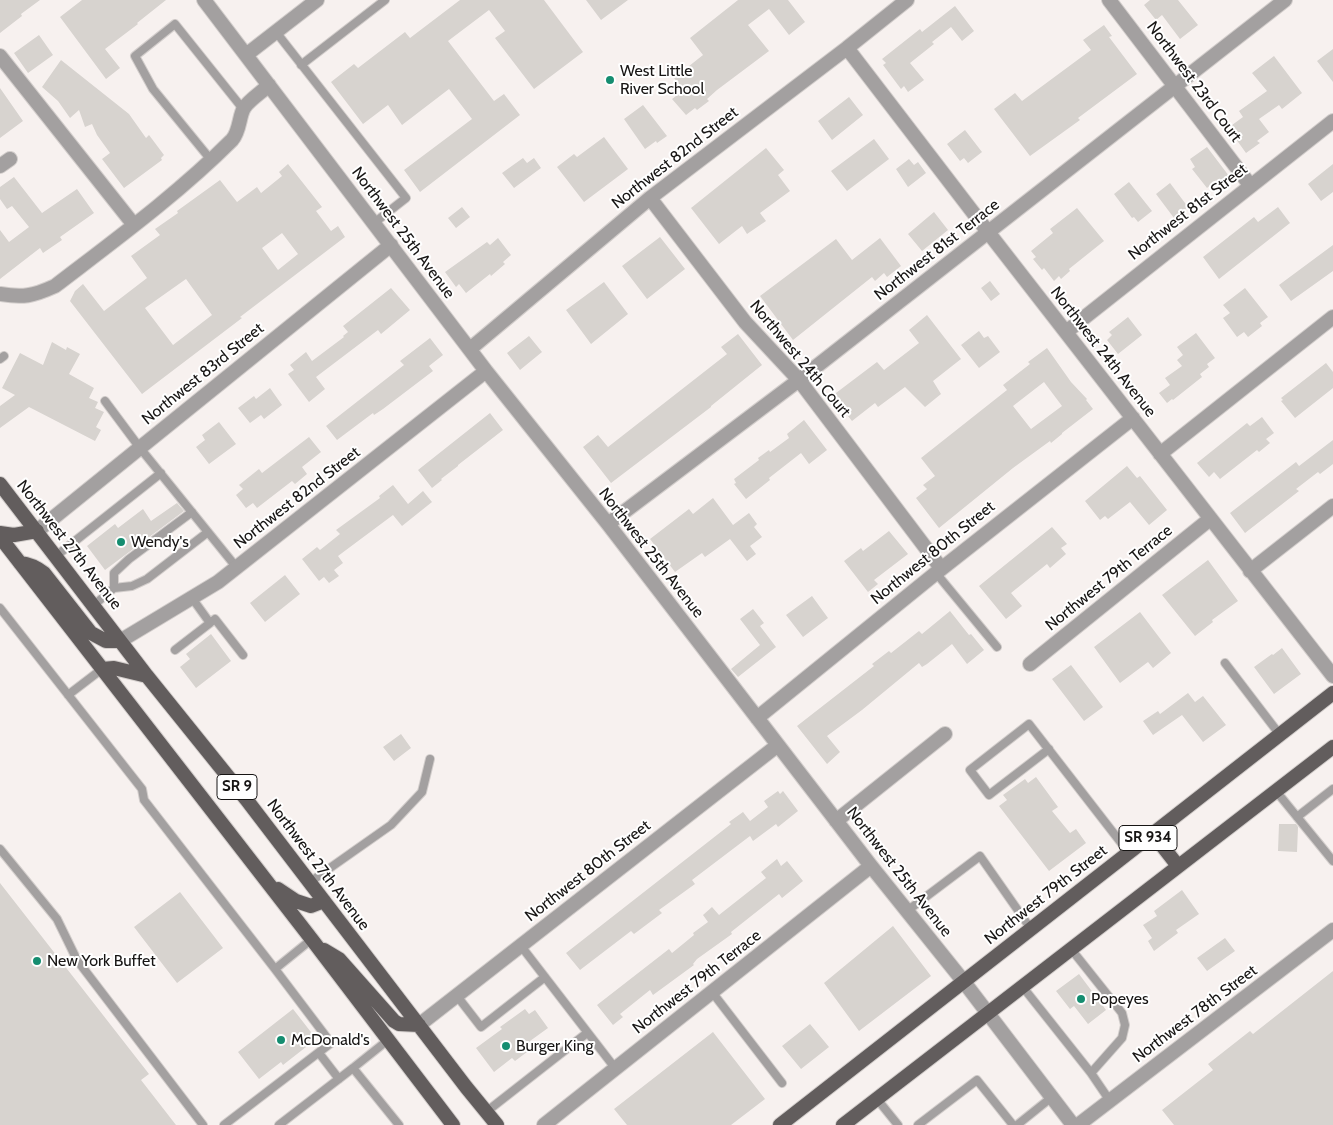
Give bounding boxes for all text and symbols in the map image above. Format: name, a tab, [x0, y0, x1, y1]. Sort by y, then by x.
street label: Northwest 23rd Court	[1142, 18, 1246, 146]
place label: West Little River School	[620, 61, 704, 99]
marker: West Little River School	[604, 74, 616, 86]
street label: Northwest 82nd Street	[608, 103, 742, 213]
street label: Northwest 81st Street	[1125, 160, 1251, 264]
street label: Northwest 25th Avenue	[347, 163, 459, 303]
street label: Northwest 81st Terrace	[871, 195, 1003, 305]
street label: Northwest 24th Avenue	[1046, 283, 1160, 421]
street label: Northwest 24th Court	[745, 297, 855, 421]
street label: Northwest 83rd Street	[138, 319, 268, 429]
street label: Northwest 82nd Street	[230, 443, 364, 553]
street label: Northwest 27th Avenue	[12, 476, 126, 614]
street label: Northwest 25th Avenue	[594, 484, 708, 622]
street label: Northwest 80th Street	[867, 497, 999, 609]
street label: Northwest 79th Terrace	[1042, 521, 1176, 635]
place label: Wendy's	[131, 532, 189, 552]
marker: Wendy's	[115, 536, 127, 548]
road number: SR 9	[217, 774, 257, 800]
street label: Northwest 27th Avenue	[262, 796, 374, 934]
street label: Northwest 25th Avenue	[842, 803, 956, 941]
street label: Northwest 80th Street	[521, 816, 655, 926]
road number: SR 934	[1119, 826, 1177, 850]
street label: Northwest 79th Street	[981, 841, 1111, 949]
street label: Northwest 79th Terrace	[629, 926, 765, 1038]
place label: New York Buffet	[47, 951, 156, 971]
marker: New York Buffet	[31, 955, 43, 967]
street label: Northwest 78th Street	[1129, 961, 1261, 1067]
place label: Popeyes	[1091, 989, 1149, 1009]
marker: Popeyes	[1075, 993, 1087, 1005]
place label: McDonald's	[291, 1030, 370, 1050]
marker: McDonald's	[275, 1034, 287, 1046]
place label: Burger King	[516, 1036, 593, 1056]
marker: Burger King	[500, 1040, 512, 1052]

